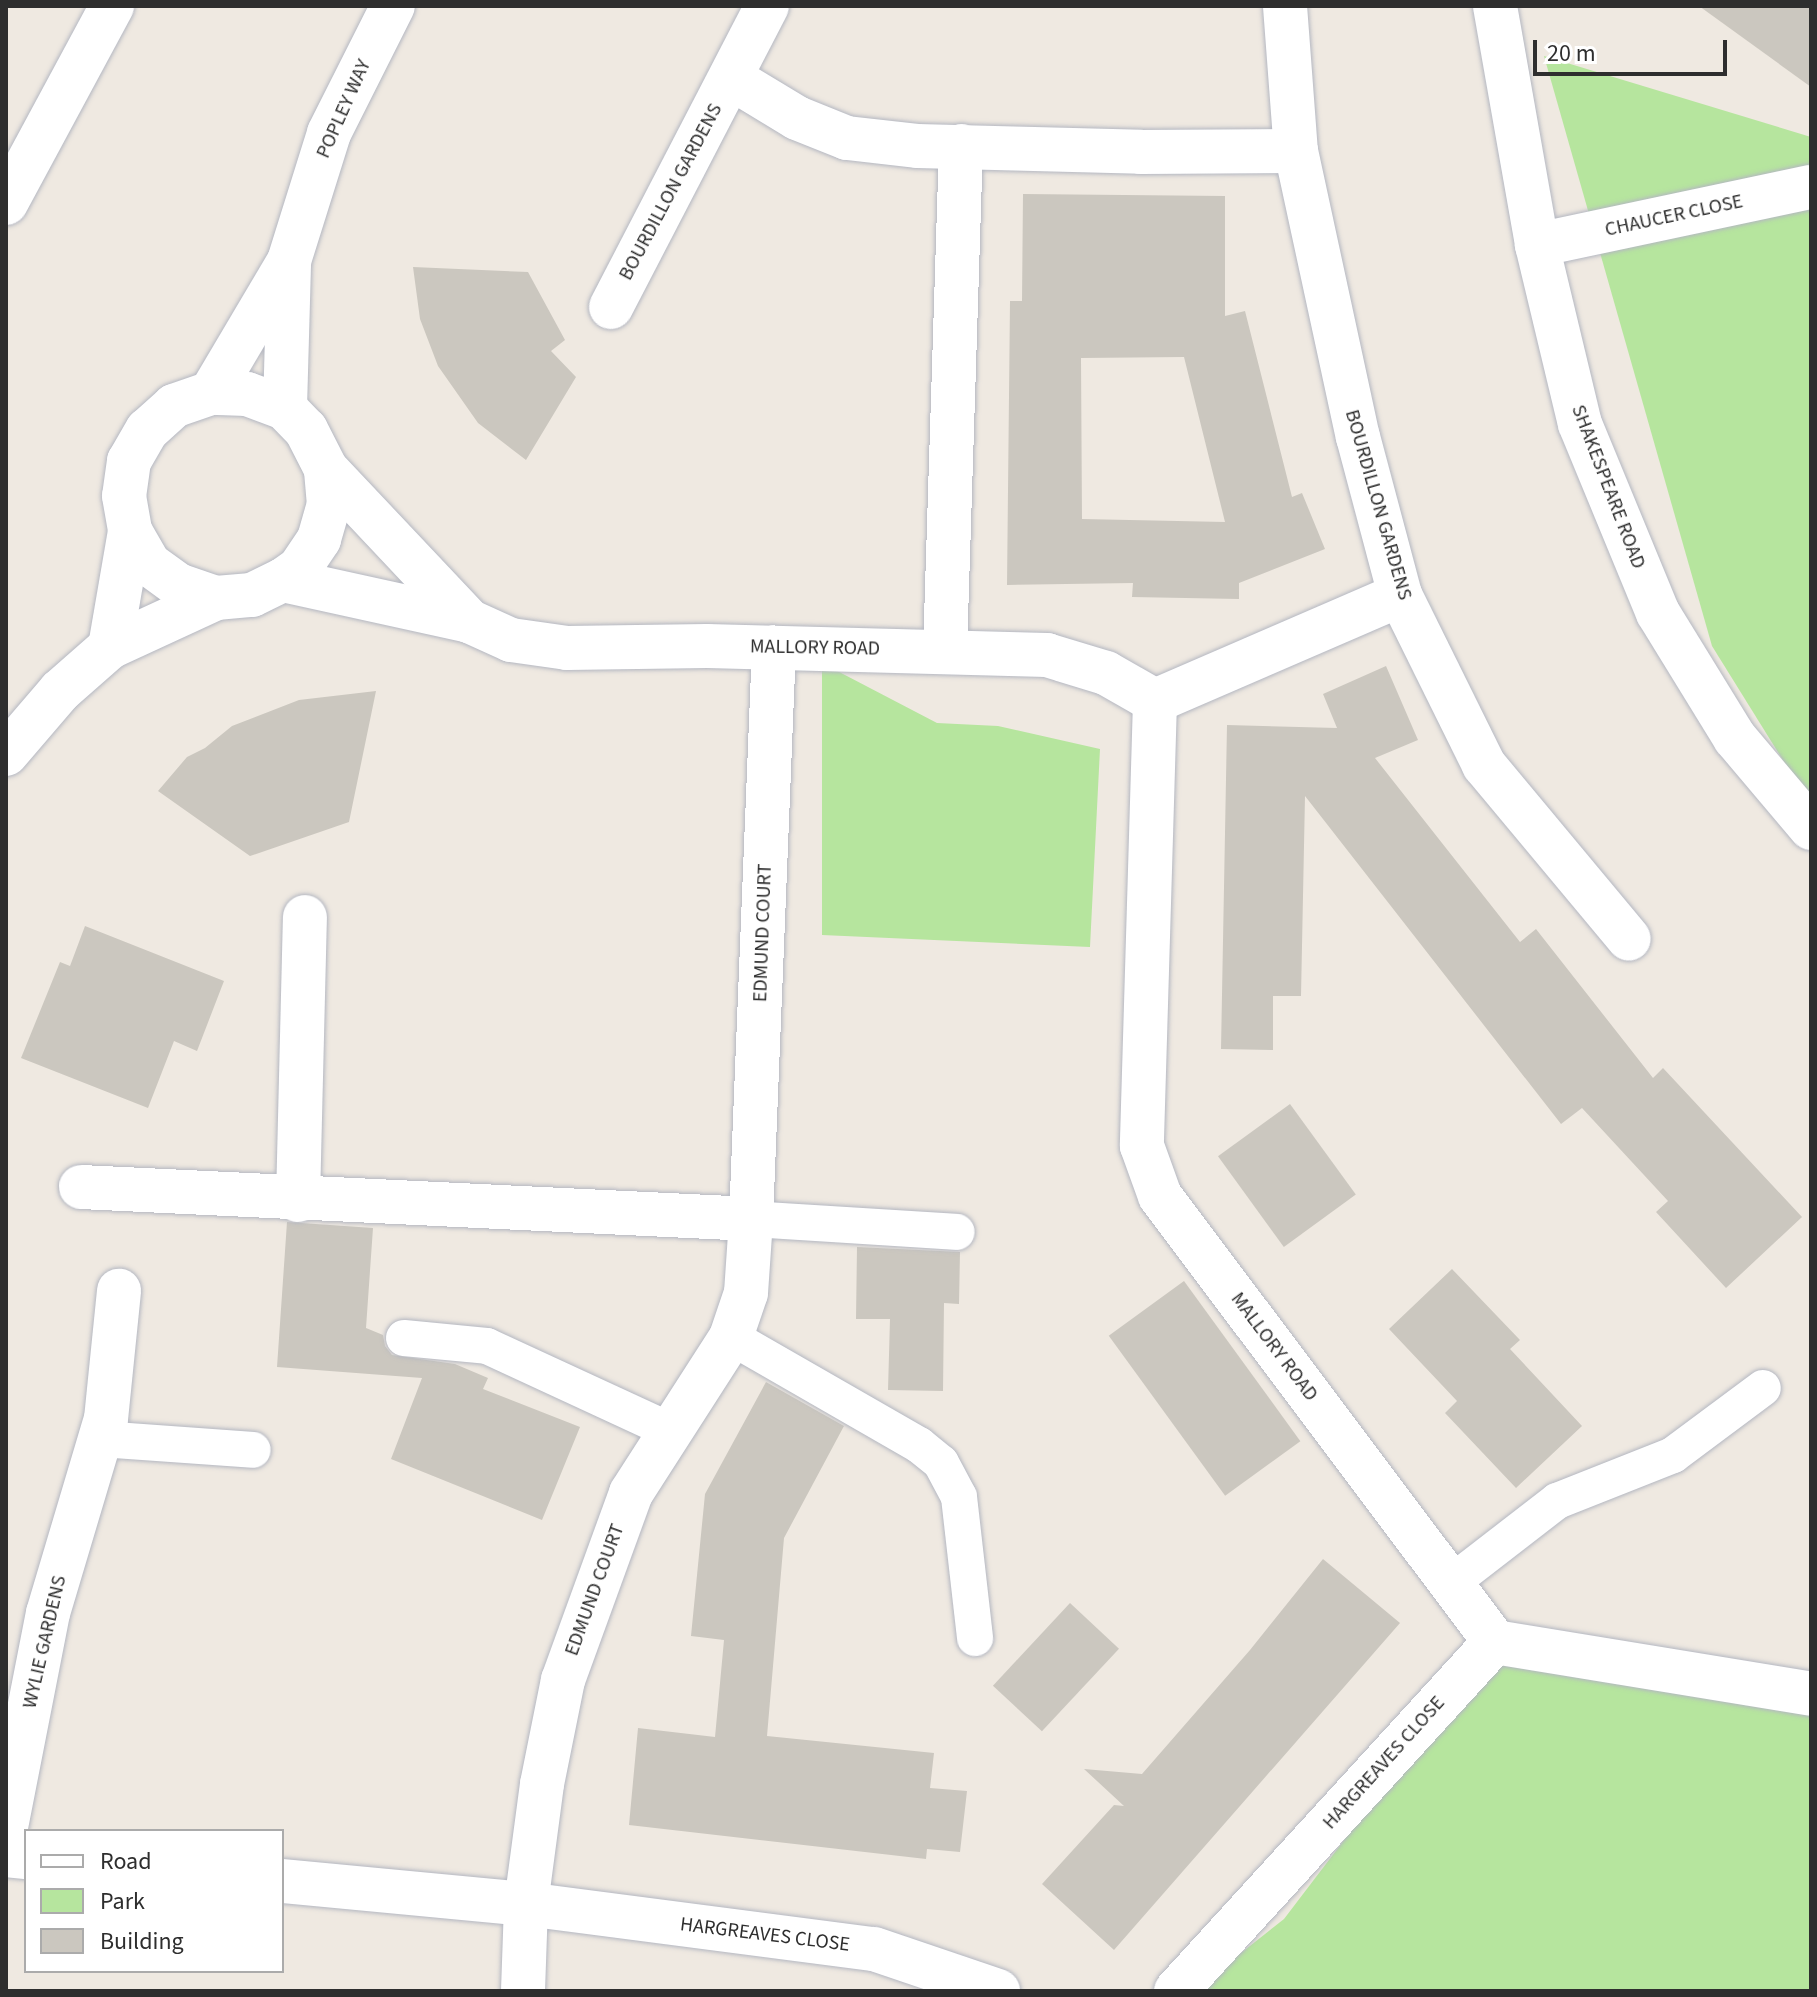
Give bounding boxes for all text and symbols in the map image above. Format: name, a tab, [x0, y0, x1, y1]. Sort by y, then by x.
scale bar	[1537, 24, 1731, 74]
text: 20 m	[1547, 36, 1596, 71]
street label: POPLEY WAY	[312, 56, 376, 162]
street label: BOURDILLON GARDENS	[614, 99, 728, 285]
street label: CHAUCER CLOSE	[1603, 190, 1745, 242]
street label: SHAKESPEARE ROAD	[1566, 402, 1650, 572]
street label: BOURDILLON GARDENS	[1339, 407, 1417, 603]
street label: MALLORY ROAD	[750, 635, 880, 661]
street label: EDMUND COURT	[749, 863, 777, 1003]
street label: MALLORY ROAD	[1225, 1288, 1323, 1406]
street label: EDMUND COURT	[560, 1521, 630, 1659]
street label: WYLIE GARDENS	[18, 1573, 72, 1711]
street label: HARGREAVES CLOSE	[1318, 1692, 1450, 1834]
legend	[24, 1829, 284, 1973]
text: Road	[100, 1844, 152, 1879]
text: Park	[100, 1884, 145, 1919]
street label: HARGREAVES CLOSE	[679, 1913, 851, 1957]
text: Building	[100, 1924, 184, 1959]

